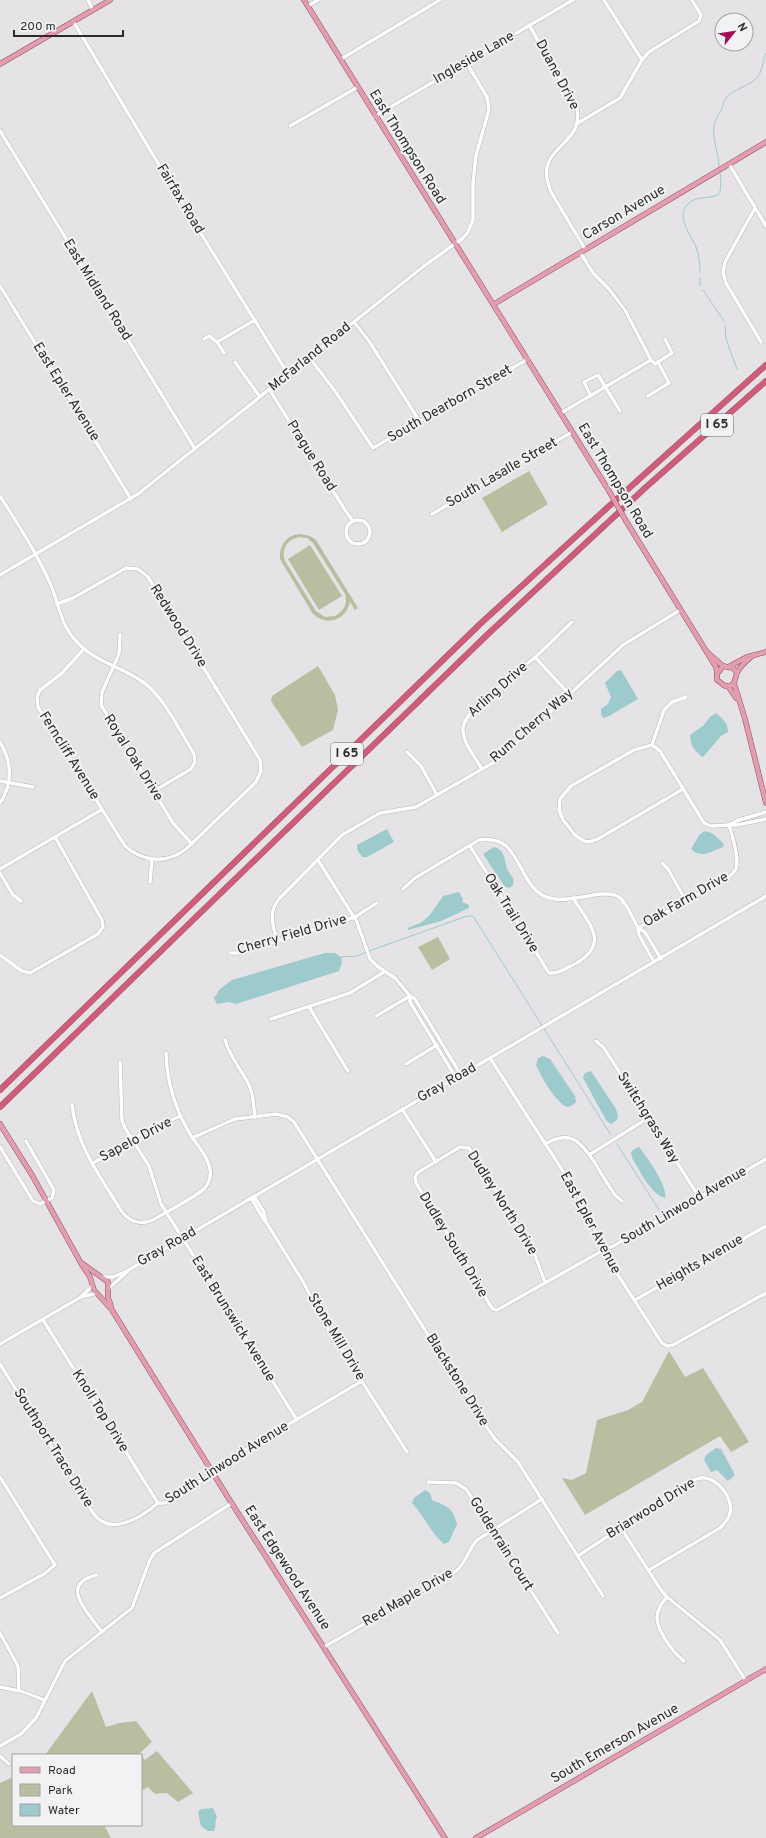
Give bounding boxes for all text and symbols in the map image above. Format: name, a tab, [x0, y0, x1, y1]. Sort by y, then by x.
scale bar	[14, 12, 123, 38]
north arrow	[714, 12, 754, 52]
text: 200 m	[20, 19, 56, 35]
text: N	[734, 21, 750, 34]
street label: Ingleside Lane	[430, 28, 518, 88]
street label: Duane Drive	[531, 37, 583, 113]
street label: East Thompson Road	[365, 87, 449, 207]
street label: Fairfax Road	[153, 161, 207, 237]
street label: Carson Avenue	[580, 182, 668, 244]
street label: East Midland Road	[59, 236, 135, 344]
street label: McFarland Road	[265, 319, 355, 395]
street label: East Epler Avenue	[29, 339, 103, 445]
street label: South Dearborn Street	[385, 361, 515, 447]
road number: I 65	[701, 414, 733, 436]
street label: Prague Road	[282, 417, 340, 495]
street label: East Thompson Road	[574, 420, 656, 542]
street label: South Lasalle Street	[443, 434, 561, 512]
street label: Redwood Drive	[146, 581, 210, 671]
street label: Arling Drive	[465, 659, 531, 721]
street label: Rum Cherry Way	[487, 685, 577, 767]
street label: Ferncliff Avenue	[35, 709, 103, 803]
street label: Royal Oak Drive	[99, 711, 167, 805]
road number: I 65	[331, 743, 363, 765]
street label: Oak Farm Drive	[640, 869, 732, 931]
street label: Oak Trail Drive	[480, 870, 542, 956]
street label: Cherry Field Drive	[235, 911, 349, 959]
street label: Gray Road	[414, 1059, 480, 1107]
street label: Switchgrass Way	[613, 1069, 683, 1167]
street label: Sapelo Drive	[97, 1114, 175, 1166]
street label: Dudley North Drive	[463, 1148, 541, 1258]
street label: South Linwood Avenue	[618, 1163, 750, 1249]
street label: East Epler Avenue	[556, 1169, 624, 1277]
street label: Dudley South Drive	[415, 1189, 491, 1301]
street label: Gray Road	[134, 1223, 200, 1271]
street label: Heights Avenue	[653, 1231, 747, 1295]
street label: East Brunswick Avenue	[187, 1253, 279, 1385]
street label: Stone Mill Drive	[303, 1290, 369, 1384]
street label: Blackstone Drive	[422, 1331, 492, 1429]
street label: Knoll Top Drive	[68, 1367, 132, 1455]
street label: Southport Trace Drive	[9, 1385, 97, 1511]
street label: South Linwood Avenue	[162, 1418, 292, 1508]
street label: Briarwood Drive	[603, 1475, 699, 1543]
street label: Goldenrain Court	[465, 1494, 537, 1594]
street label: East Edgewood Avenue	[240, 1503, 334, 1633]
street label: Red Maple Drive	[360, 1565, 456, 1631]
street label: South Emerson Avenue	[548, 1700, 682, 1788]
legend	[12, 1754, 142, 1826]
text: Road	[48, 1763, 76, 1779]
text: Park	[48, 1783, 73, 1799]
text: Water	[48, 1803, 80, 1819]

